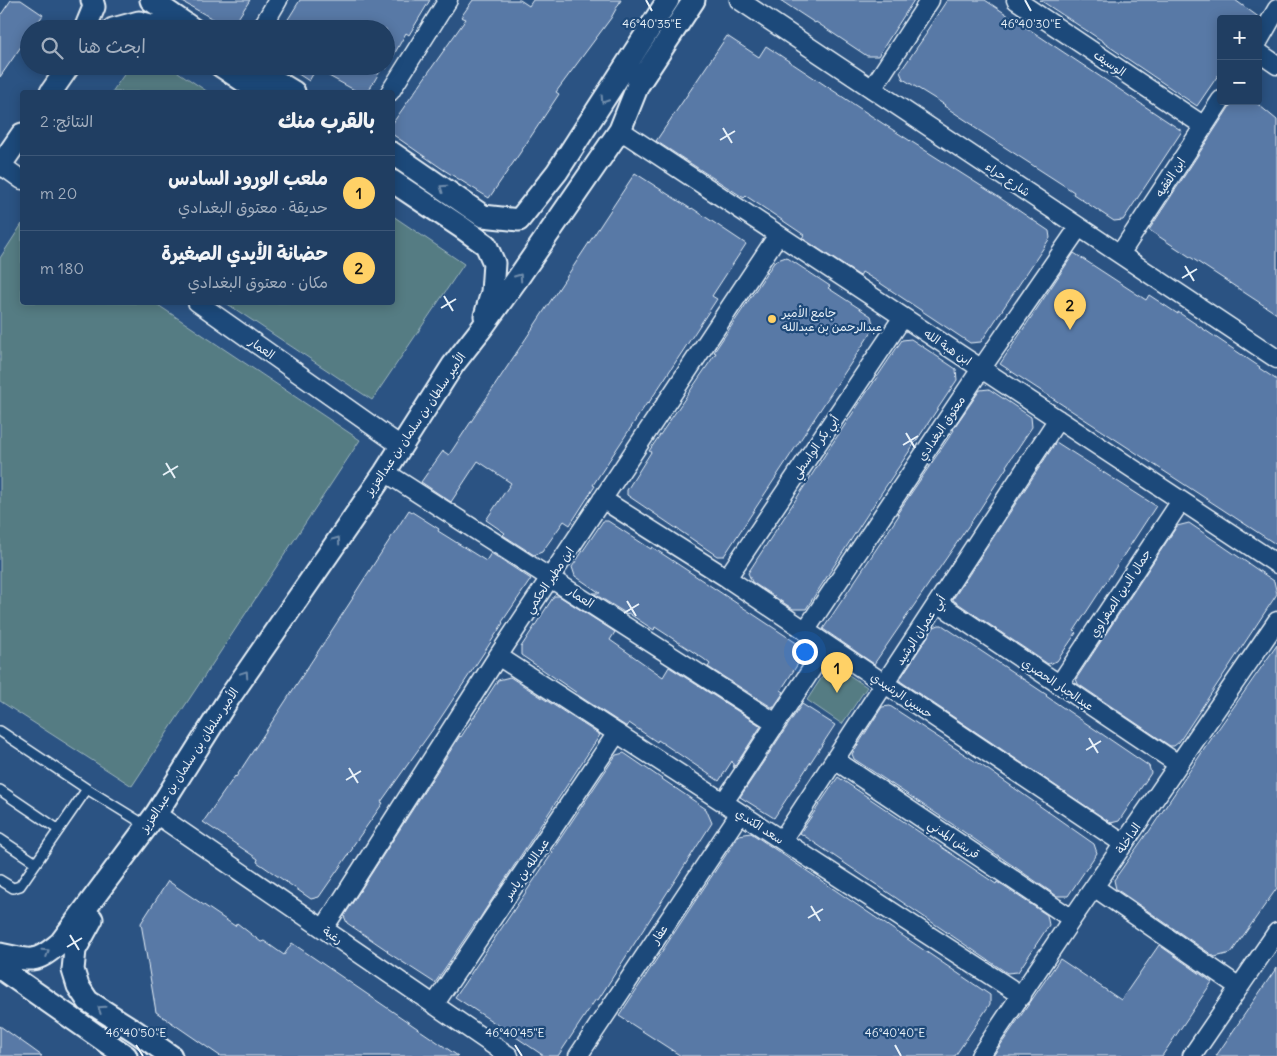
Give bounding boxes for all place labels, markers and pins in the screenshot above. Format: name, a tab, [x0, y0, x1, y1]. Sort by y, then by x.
pin: 2	[1054, 289, 1086, 330]
place label: جامع الأمير عبدالرحمن بن عبدالله	[781, 305, 882, 335]
marker: جامع الأمير عبدالرحمن بن عبدالله	[766, 313, 778, 325]
pin: 1	[821, 652, 853, 693]

